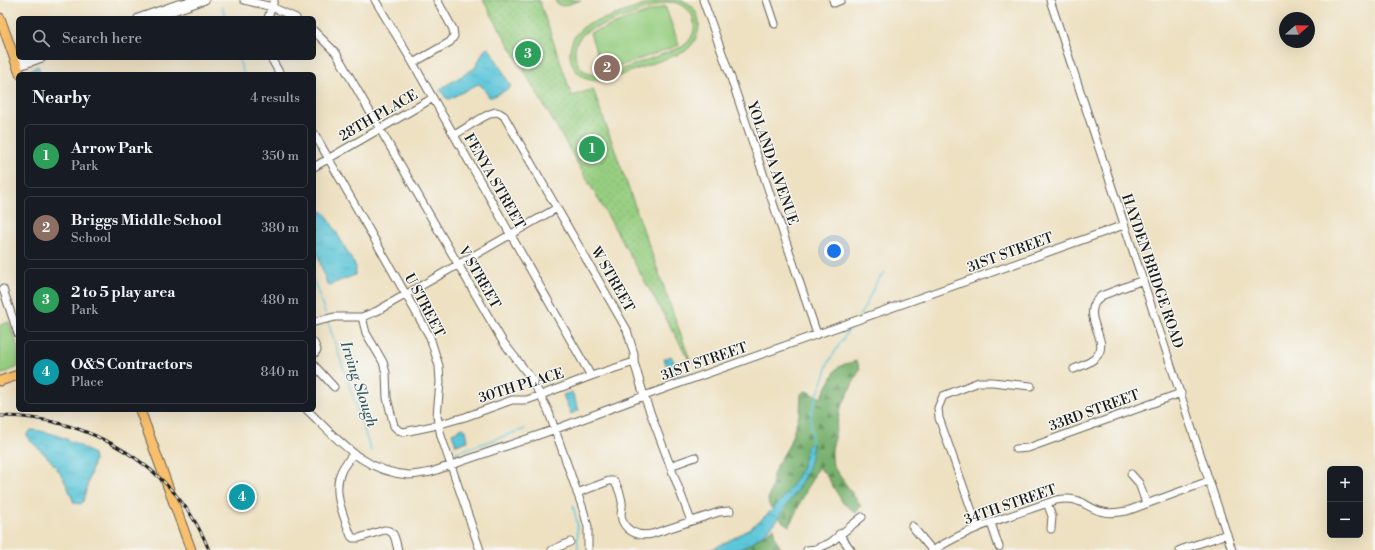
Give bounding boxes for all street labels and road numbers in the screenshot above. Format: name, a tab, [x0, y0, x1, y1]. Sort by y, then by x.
street label: 28TH PLACE	[336, 86, 421, 146]
street label: YOLANDA AVENUE	[742, 98, 802, 228]
street label: FENYA STREET	[460, 131, 529, 233]
street label: HAYDEN BRIDGE ROAD	[1117, 192, 1187, 351]
street label: 31ST STREET	[965, 229, 1056, 277]
street label: V STREET	[454, 242, 504, 312]
street label: W STREET	[586, 243, 638, 315]
street label: U STREET	[400, 270, 448, 341]
street label: 31ST STREET	[659, 339, 750, 385]
street label: 30TH PLACE	[476, 364, 566, 408]
street label: 33RD STREET	[1046, 386, 1142, 436]
street label: 34TH STREET	[962, 481, 1059, 529]

